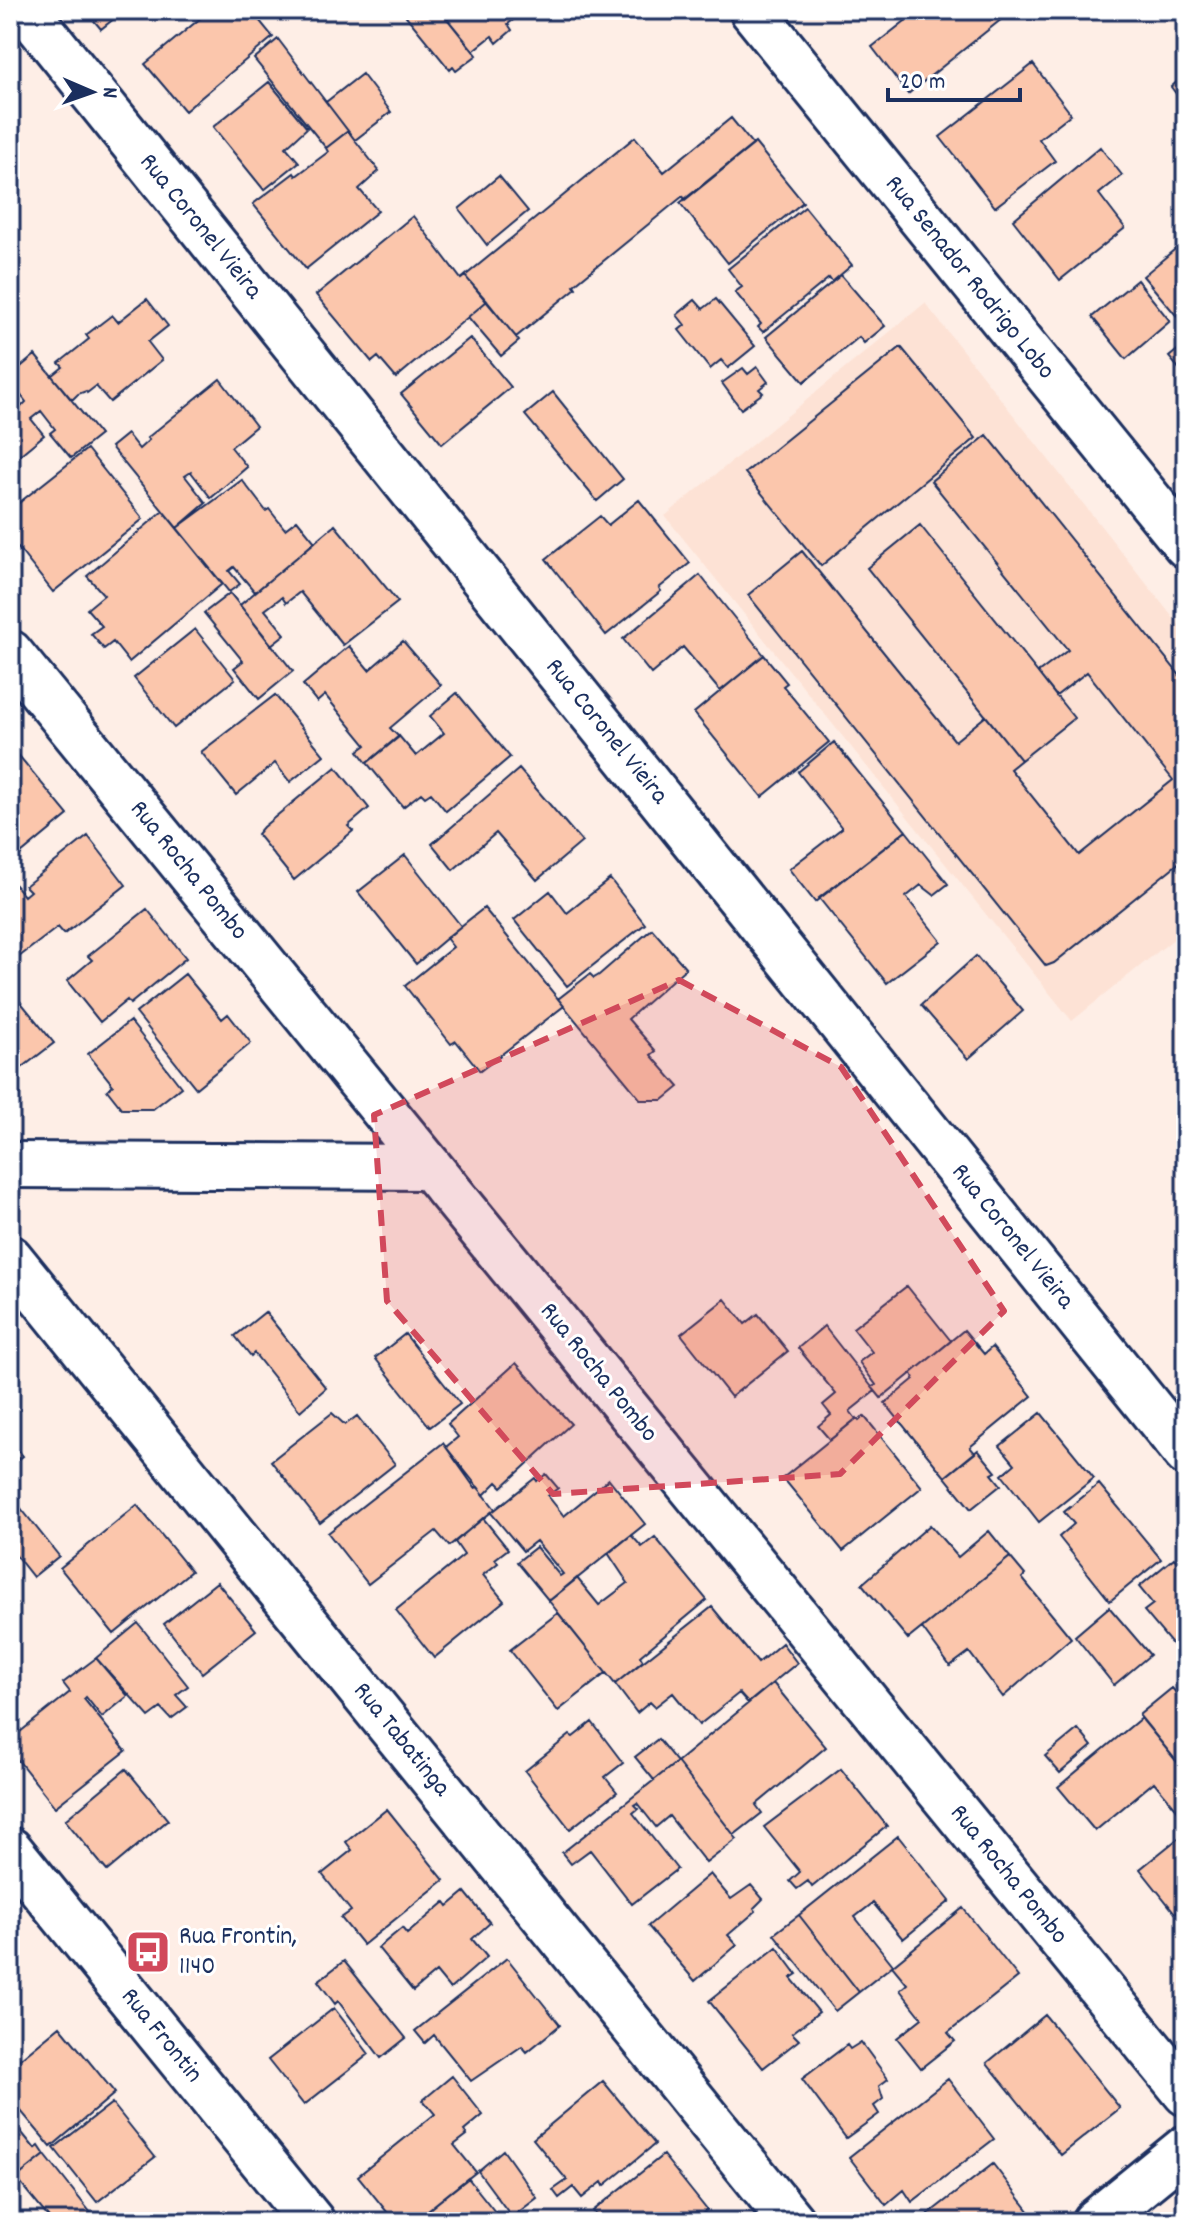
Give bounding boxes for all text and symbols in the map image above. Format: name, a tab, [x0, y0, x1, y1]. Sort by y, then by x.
north arrow	[52, 52, 132, 132]
scale bar	[888, 52, 1020, 102]
text: 20 m	[900, 66, 946, 100]
text: N	[93, 87, 124, 99]
street label: Rua Coronel Vieira	[129, 146, 271, 309]
street label: Rua Senador Rodrigo Lobo	[875, 168, 1063, 388]
street label: Rua Coronel Vieira	[535, 651, 677, 814]
street label: Rua Rocha Pombo	[120, 793, 256, 949]
street label: Rua Coronel Vieira	[941, 1156, 1083, 1319]
street label: Rua Rocha Pombo	[530, 1295, 666, 1451]
street label: Rua Tabatinga	[343, 1675, 459, 1806]
street label: Rua Rocha Pombo	[940, 1797, 1076, 1953]
place label: Rua Frontin, 1140	[179, 1919, 297, 1986]
bus stop icon: Rua Frontin, 1140	[124, 1928, 172, 1976]
street label: Rua Frontin	[111, 1980, 211, 2092]

